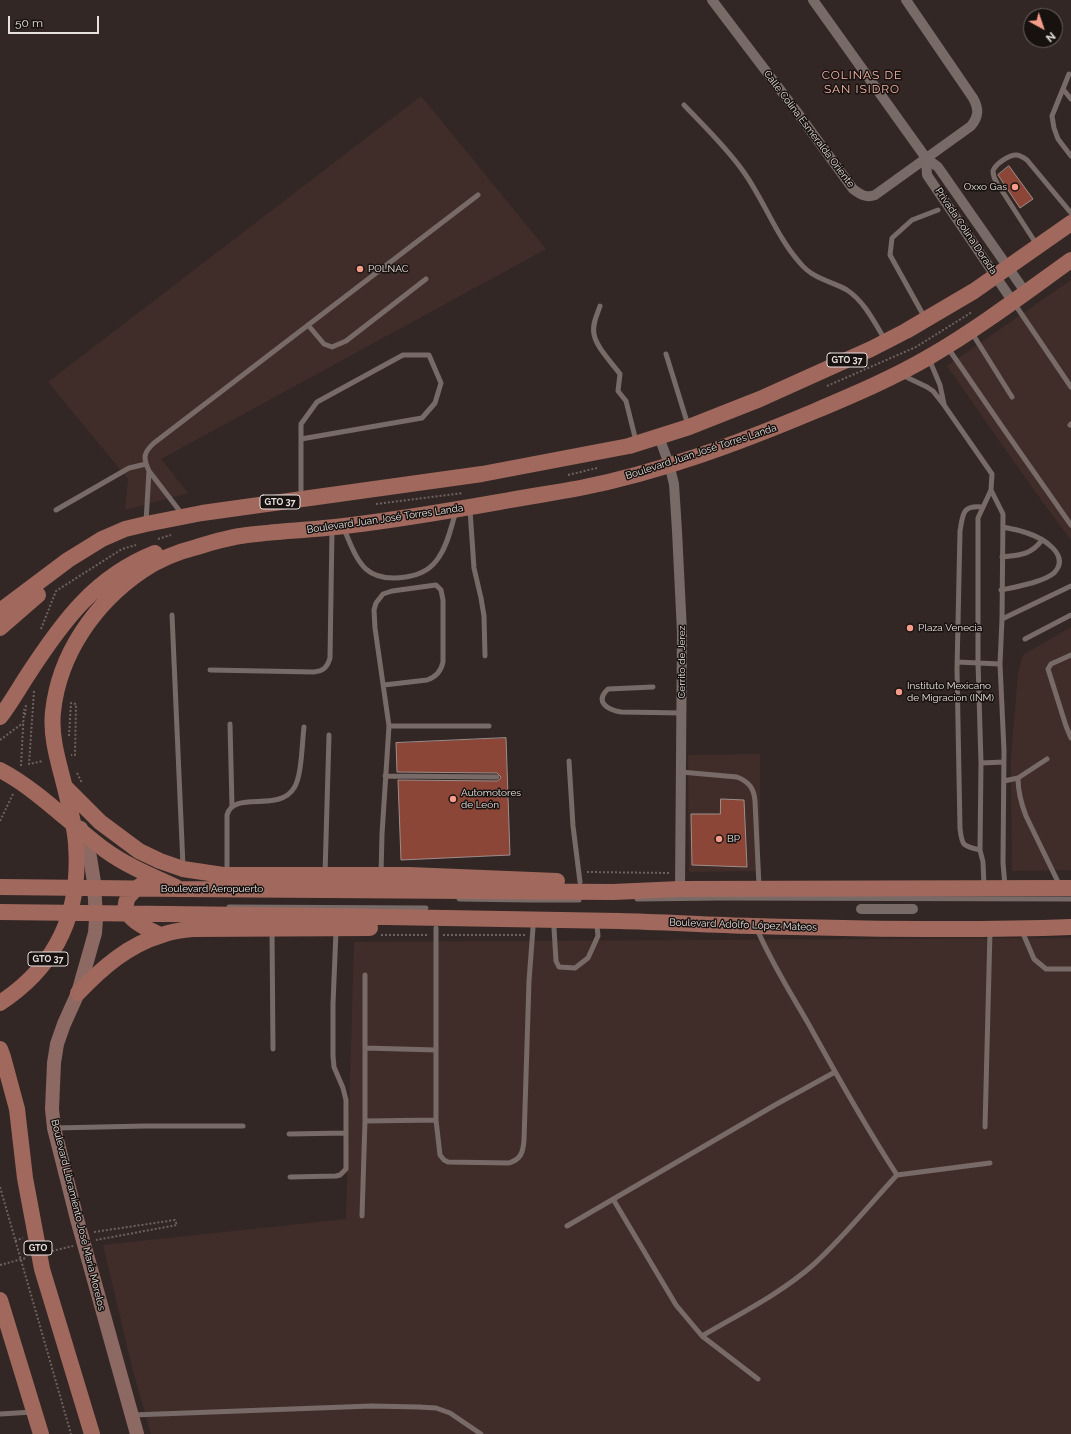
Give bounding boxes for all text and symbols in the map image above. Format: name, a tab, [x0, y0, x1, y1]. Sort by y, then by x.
scale bar	[10, 8, 101, 34]
north arrow	[1023, 8, 1063, 48]
text: 50 m	[15, 16, 43, 30]
text: N	[1043, 29, 1058, 44]
street label: Calle Colina Esmeralda Oriente	[761, 68, 857, 190]
district label: COLINAS DE SAN ISIDRO	[822, 68, 902, 96]
place label: Oxxo Gas	[964, 181, 1007, 193]
marker: Oxxo Gas	[1010, 182, 1020, 192]
street label: Privada Colina Dorada	[932, 185, 1000, 277]
place label: POLNAC	[368, 263, 409, 275]
marker: POLNAC	[355, 264, 365, 274]
road number: GTO 37	[827, 353, 867, 367]
street label: Boulevard Juan José Torres Landa	[624, 422, 778, 482]
road number: GTO 37	[260, 495, 300, 509]
street label: Boulevard Juan José Torres Landa	[306, 502, 464, 536]
place label: Plaza Venecia	[918, 622, 982, 634]
marker: Plaza Venecia	[905, 623, 915, 633]
street label: Cerrito de Jerez	[676, 626, 688, 698]
place label: Instituto Mexicano de Migracion (INM)	[907, 680, 994, 704]
marker: Instituto Mexicano de Migracion (INM)	[894, 687, 904, 697]
place label: Automotores de León	[461, 787, 521, 810]
marker: Automotores de León	[448, 794, 458, 804]
place label: BP	[727, 833, 740, 845]
marker: BP	[714, 834, 724, 844]
street label: Boulevard Aeropuerto	[161, 883, 263, 895]
street label: Boulevard Adolfo López Mateos	[669, 916, 817, 934]
road number: GTO 37	[28, 952, 68, 966]
street label: Boulevard Libramiento José María Morelos	[48, 1118, 108, 1312]
road number: GTO	[24, 1241, 52, 1255]

